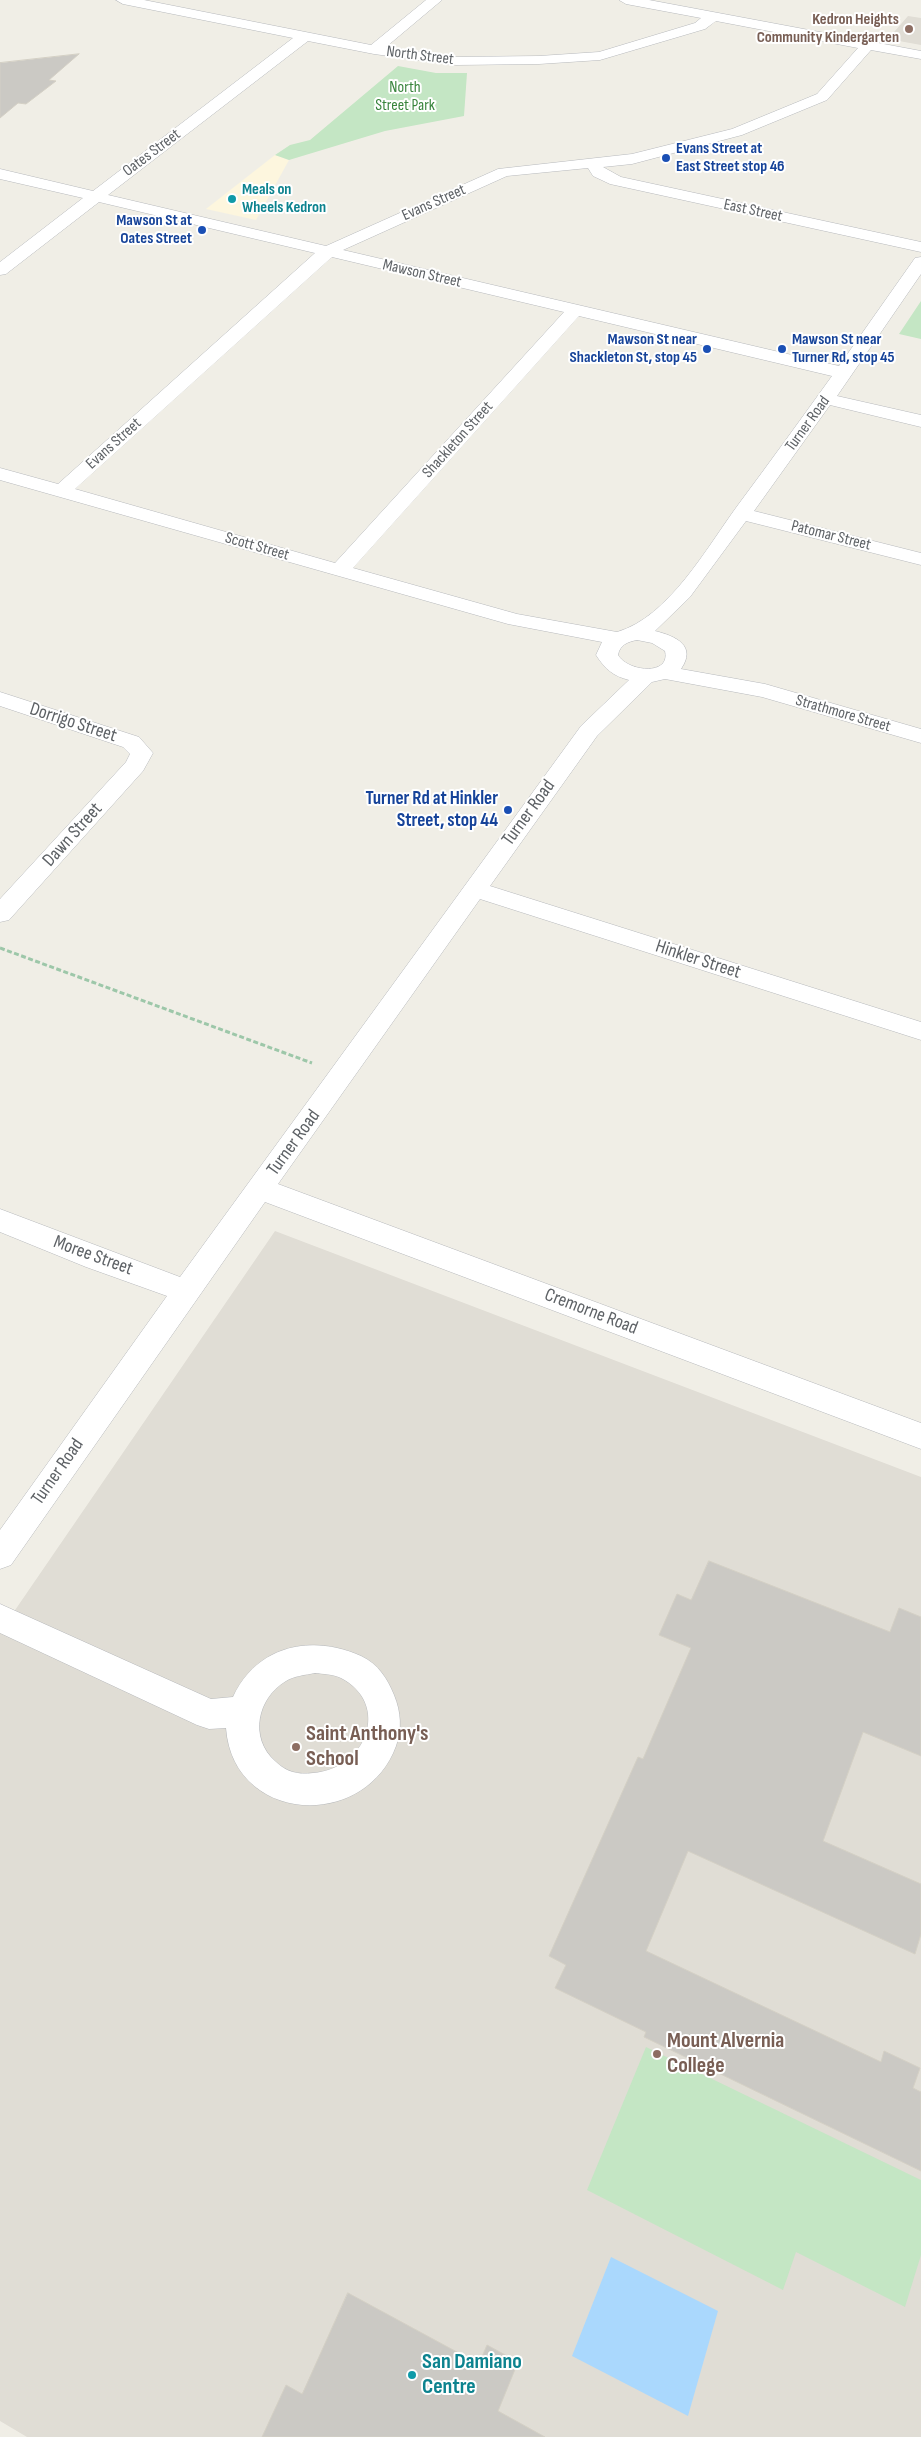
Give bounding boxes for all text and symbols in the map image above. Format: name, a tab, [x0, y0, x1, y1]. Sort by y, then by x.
place label: Kedron Heights Community Kindergarten	[757, 10, 899, 48]
marker: Kedron Heights Community Kindergarten	[903, 23, 915, 35]
street label: North Street	[385, 42, 455, 70]
park label: North Street Park	[375, 78, 435, 116]
street label: Oates Street	[119, 125, 185, 181]
place label: Evans Street at East Street stop 46	[676, 139, 785, 177]
marker: Evans Street at East Street stop 46	[660, 152, 672, 164]
place label: Meals on Wheels Kedron	[242, 180, 326, 218]
street label: Evans Street	[399, 180, 469, 226]
marker: Meals on Wheels Kedron	[226, 193, 238, 205]
street label: East Street	[722, 195, 784, 227]
place label: Mawson St at Oates Street	[116, 211, 192, 249]
marker: Mawson St at Oates Street	[196, 224, 208, 236]
street label: Mawson Street	[381, 256, 463, 292]
place label: Mawson St near Shackleton St, stop 45	[570, 330, 697, 368]
place label: Mawson St near Turner Rd, stop 45	[792, 330, 895, 368]
marker: Mawson St near Shackleton St, stop 45	[701, 343, 713, 355]
marker: Mawson St near Turner Rd, stop 45	[776, 343, 788, 355]
street label: Turner Road	[782, 393, 834, 455]
street label: Shackleton Street	[419, 398, 497, 482]
street label: Evans Street	[82, 414, 146, 474]
street label: Patomar Street	[789, 517, 873, 555]
street label: Scott Street	[223, 529, 291, 565]
street label: Strathmore Street	[793, 691, 893, 737]
street label: Dorrigo Street	[27, 698, 119, 748]
street label: Turner Road	[498, 776, 560, 850]
place label: Turner Rd at Hinkler Street, stop 44	[366, 788, 498, 832]
street label: Dawn Street	[38, 798, 108, 872]
marker: Turner Rd at Hinkler Street, stop 44	[502, 804, 514, 816]
street label: Hinkler Street	[652, 936, 744, 984]
street label: Turner Road	[263, 1106, 325, 1180]
street label: Moree Street	[50, 1231, 136, 1281]
street label: Cremorne Road	[541, 1284, 641, 1340]
street label: Turner Road	[27, 1434, 89, 1510]
place label: Saint Anthony's School	[306, 1721, 429, 1772]
marker: Saint Anthony's School	[290, 1741, 302, 1753]
place label: Mount Alvernia College	[667, 2028, 784, 2080]
marker: Mount Alvernia College	[651, 2048, 663, 2060]
place label: San Damiano Centre	[422, 2349, 522, 2400]
marker: San Damiano Centre	[406, 2369, 418, 2381]

